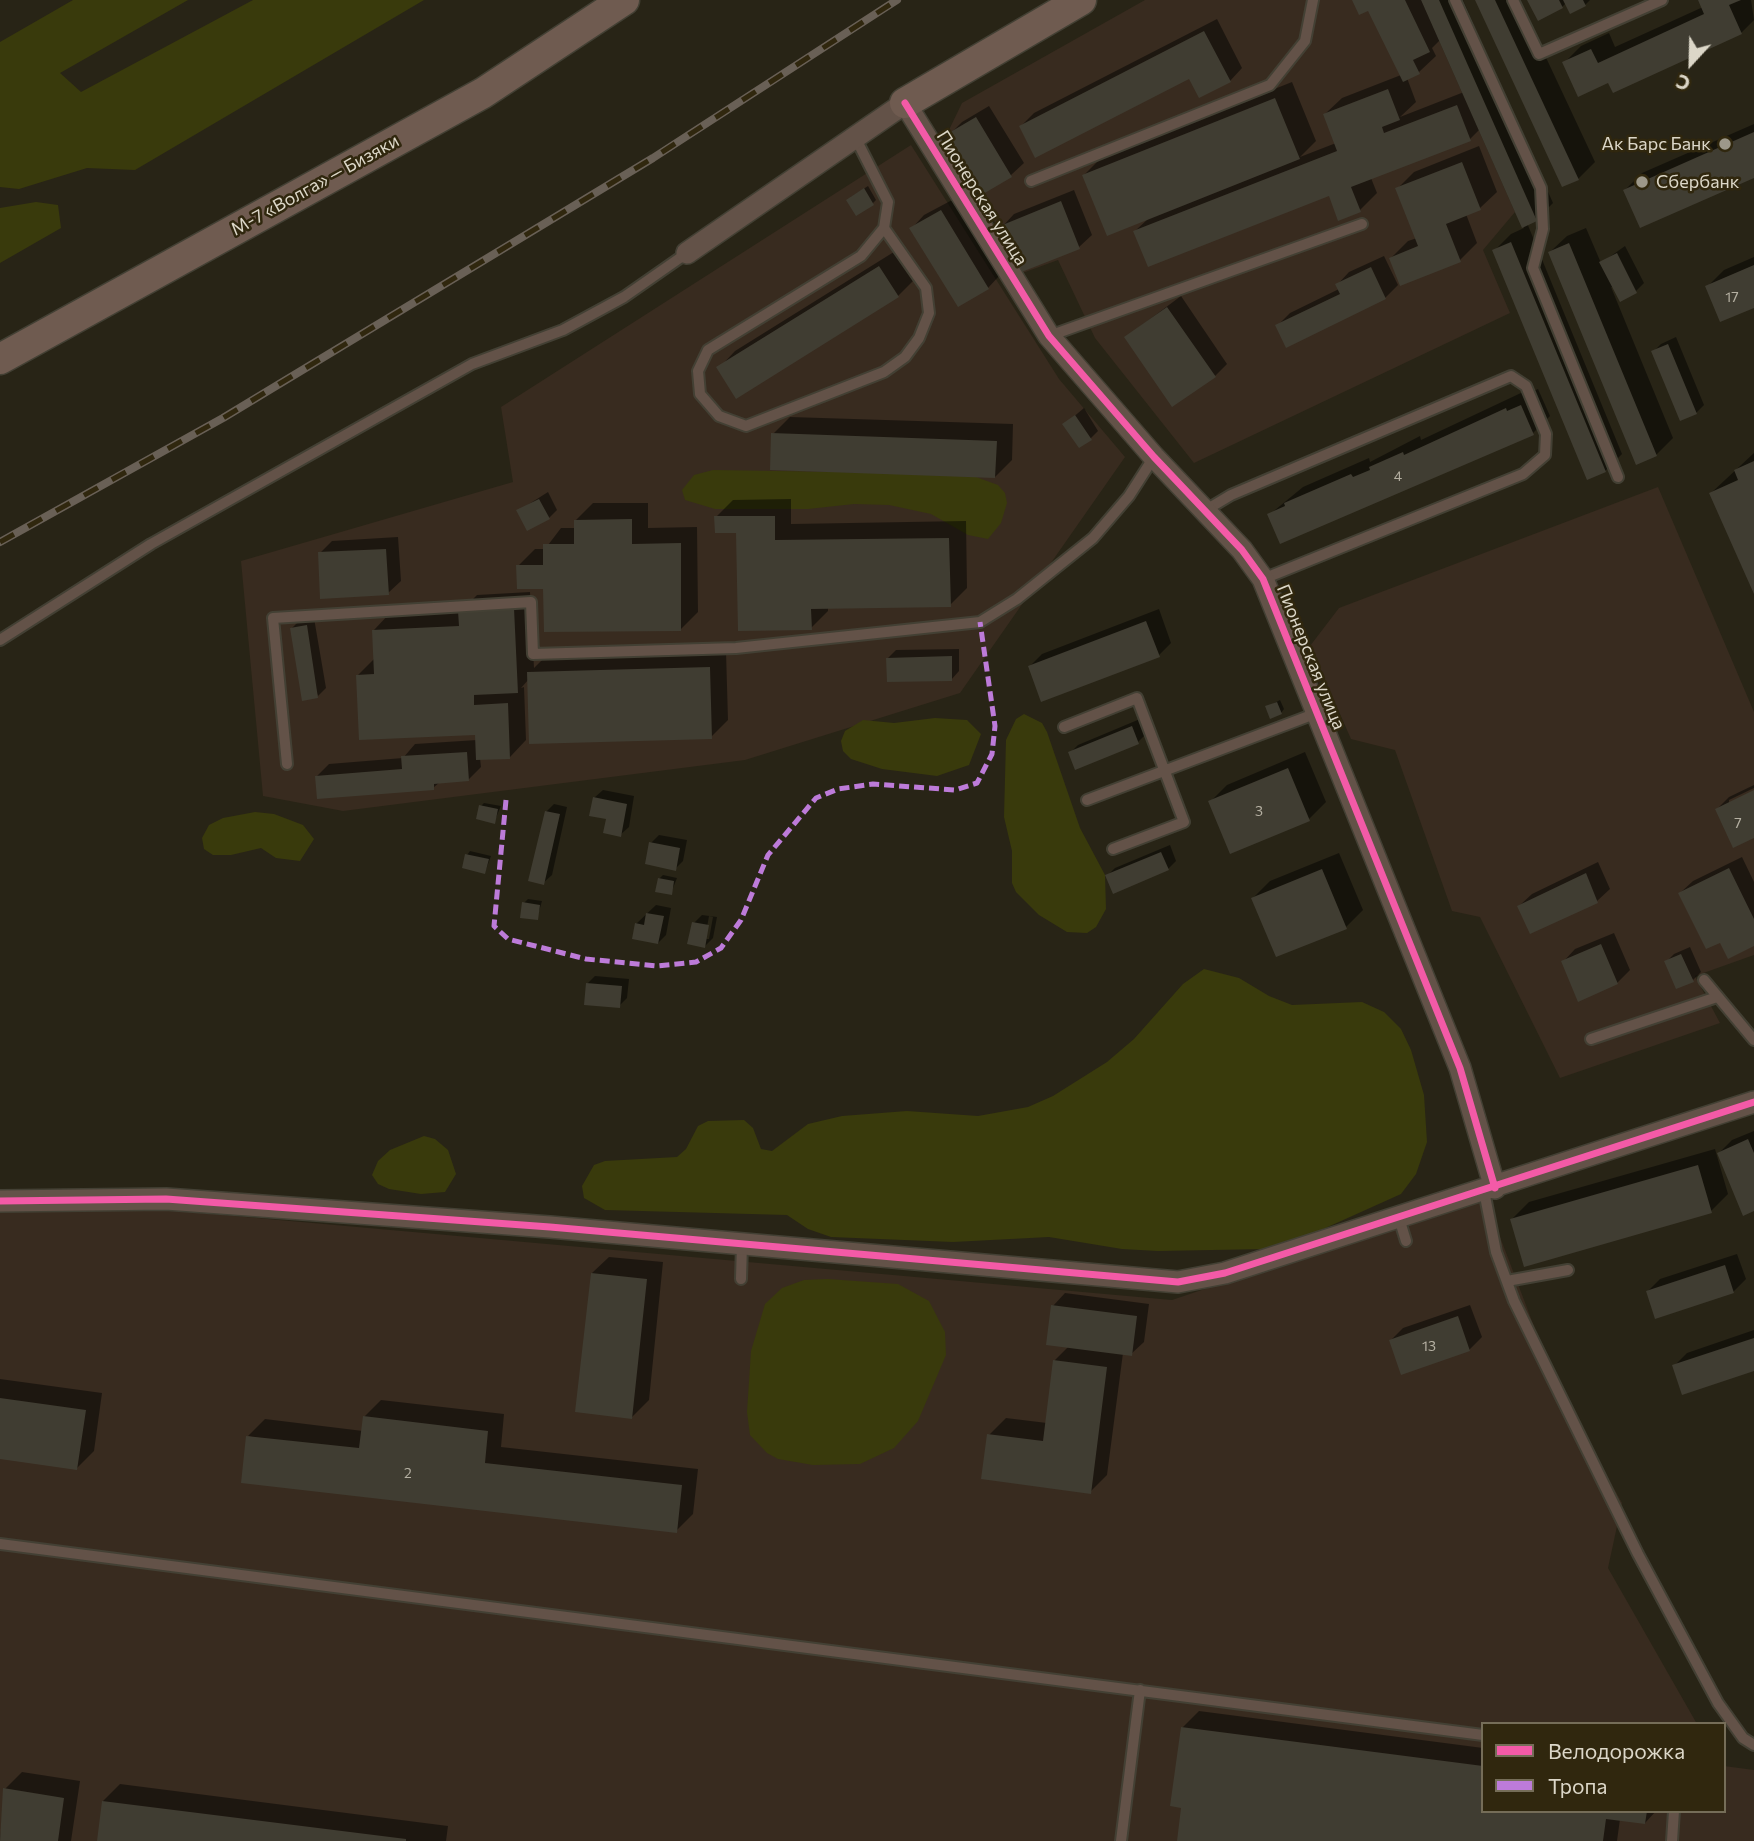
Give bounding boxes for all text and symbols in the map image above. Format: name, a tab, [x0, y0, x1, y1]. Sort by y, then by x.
north arrow	[1656, 28, 1726, 98]
text: С	[1673, 70, 1693, 96]
street label: Пионерская улица	[932, 127, 1032, 269]
street label: М-7 «Волга» — Бизяки	[227, 130, 403, 240]
place label: Ак Барс Банк	[1602, 133, 1711, 155]
marker: Ак Барс Банк	[1717, 136, 1733, 152]
place label: Сбербанк	[1656, 171, 1739, 193]
marker: Сбербанк	[1634, 174, 1650, 190]
house number: 17	[1725, 289, 1739, 305]
house number: 4	[1394, 468, 1402, 484]
street label: Пионерская улица	[1272, 581, 1350, 733]
house number: 3	[1255, 803, 1263, 819]
house number: 7	[1734, 815, 1742, 831]
house number: 13	[1422, 1338, 1436, 1354]
house number: 2	[404, 1465, 412, 1481]
legend	[1481, 1722, 1726, 1813]
text: Велодорожка	[1548, 1738, 1685, 1763]
text: Тропа	[1548, 1773, 1607, 1798]

